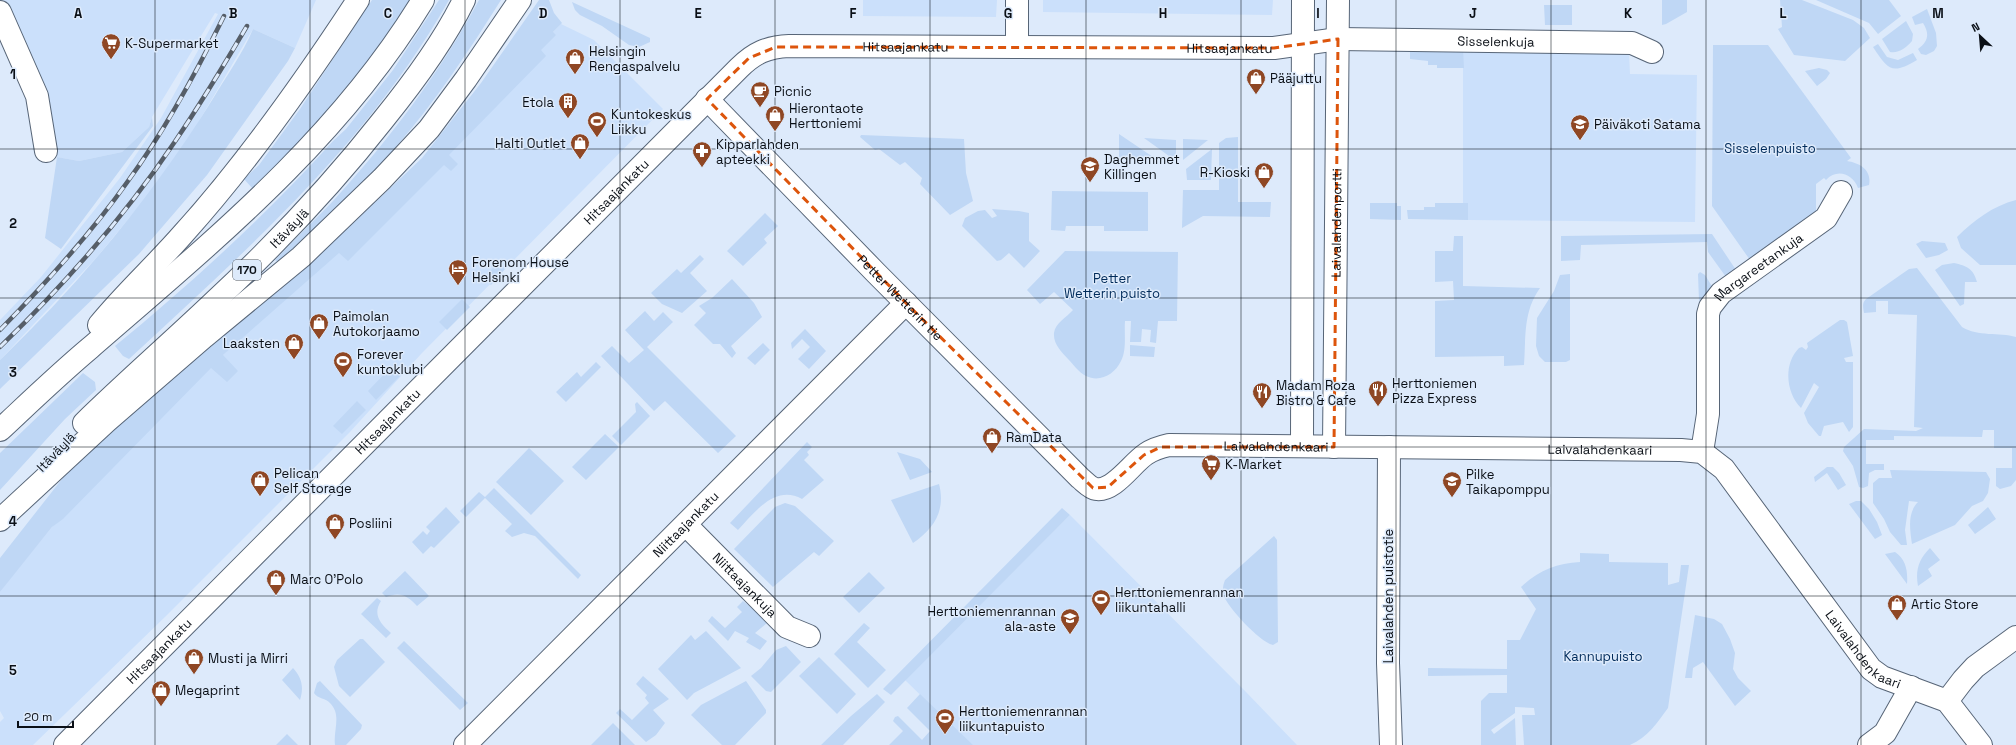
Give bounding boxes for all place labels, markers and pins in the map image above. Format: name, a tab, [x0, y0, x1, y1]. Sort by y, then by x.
supermarket icon: K-Supermarket	[100, 32, 122, 60]
place label: K-Supermarket	[125, 35, 219, 52]
place label: Helsingin Rengaspalvelu	[589, 43, 680, 75]
shop icon: Helsingin Rengaspalvelu	[564, 47, 586, 75]
shop icon: Pääjuttu	[1245, 67, 1267, 95]
place label: Pääjuttu	[1270, 70, 1322, 87]
cafe icon: Picnic	[749, 80, 771, 108]
place label: Picnic	[774, 83, 812, 100]
building icon: Etola	[557, 91, 579, 119]
place label: Etola	[522, 94, 555, 111]
place label: Hierontaote Herttoniemi	[789, 100, 863, 132]
shop icon: Hierontaote Herttoniemi	[764, 104, 786, 132]
place label: Kuntokeskus Liikku	[611, 106, 691, 138]
sports icon: Kuntokeskus Liikku	[586, 110, 608, 138]
school or university icon: Päiväkoti Satama	[1569, 113, 1591, 141]
place label: Päiväkoti Satama	[1594, 116, 1701, 133]
shop icon: Halti Outlet	[569, 132, 591, 160]
place label: Halti Outlet	[495, 135, 566, 152]
place label: Kipparlahden apteekki	[716, 136, 799, 168]
pharmacy icon: Kipparlahden apteekki	[691, 140, 713, 168]
place label: Daghemmet Killingen	[1104, 151, 1180, 183]
school or university icon: Daghemmet Killingen	[1079, 155, 1101, 183]
shop icon: R-Kioski	[1253, 161, 1275, 189]
place label: R-Kioski	[1200, 164, 1250, 181]
place label: Forenom House Helsinki	[472, 254, 569, 286]
hotel icon: Forenom House Helsinki	[447, 258, 469, 286]
place label: Paimolan Autokorjaamo	[333, 308, 420, 340]
shop icon: Paimolan Autokorjaamo	[308, 312, 330, 340]
shop icon: Laaksten	[283, 332, 305, 360]
place label: Laaksten	[223, 335, 280, 352]
place label: Forever kuntoklubi	[357, 346, 423, 378]
sports icon: Forever kuntoklubi	[332, 350, 354, 378]
place label: Herttoniemen Pizza Express	[1392, 375, 1477, 407]
place label: Madam Roza Bistro & Cafe	[1276, 377, 1356, 409]
restaurant icon: Herttoniemen Pizza Express	[1367, 379, 1389, 407]
restaurant icon: Madam Roza Bistro & Cafe	[1251, 381, 1273, 409]
shop icon: RamData	[981, 426, 1003, 454]
place label: RamData	[1006, 429, 1062, 446]
supermarket icon: K-Market	[1200, 453, 1222, 481]
place label: K-Market	[1225, 456, 1282, 473]
place label: Pelican Self Storage	[274, 465, 352, 497]
place label: Pilke Taikapomppu	[1466, 466, 1550, 498]
shop icon: Pelican Self Storage	[249, 469, 271, 497]
school or university icon: Pilke Taikapomppu	[1441, 470, 1463, 498]
shop icon: Posliini	[324, 512, 346, 540]
place label: Posliini	[349, 515, 392, 532]
shop icon: Marc O'Polo	[265, 568, 287, 596]
place label: Marc O'Polo	[290, 571, 363, 588]
place label: Herttoniemenrannan liikuntahalli	[1115, 584, 1244, 616]
sports icon: Herttoniemenrannan liikuntahalli	[1090, 588, 1112, 616]
shop icon: Artic Store	[1886, 593, 1908, 621]
place label: Artic Store	[1911, 596, 1978, 613]
place label: Herttoniemenrannan ala-aste	[927, 603, 1056, 635]
school or university icon: Herttoniemenrannan ala-aste	[1059, 607, 1081, 635]
shop icon: Musti ja Mirri	[183, 647, 205, 675]
place label: Musti ja Mirri	[208, 650, 288, 667]
shop icon: Megaprint	[150, 679, 172, 707]
place label: Megaprint	[175, 682, 240, 699]
place label: Herttoniemenrannan liikuntapuisto	[959, 703, 1088, 735]
sports icon: Herttoniemenrannan liikuntapuisto	[934, 707, 956, 735]

